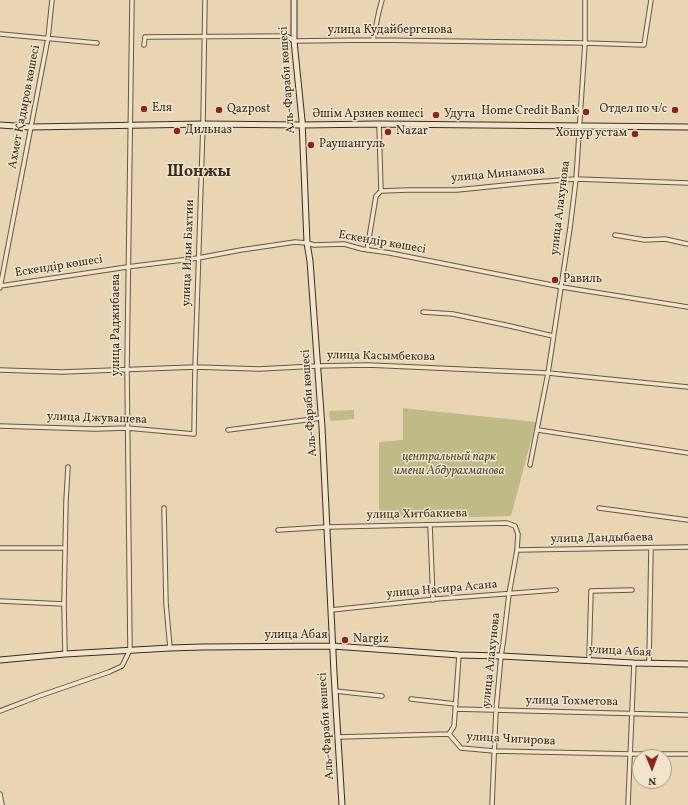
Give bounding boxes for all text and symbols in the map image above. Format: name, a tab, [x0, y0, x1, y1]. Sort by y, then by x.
street label: улица Кудайбергенова	[328, 24, 452, 38]
street label: Аль-Фараби көшесі	[277, 26, 299, 134]
street label: Ахмет Қадыров көшесі	[6, 44, 44, 170]
place label: Еля	[152, 102, 172, 116]
place label: Qazpost	[227, 103, 270, 117]
place label: Отдел по ч/с	[599, 103, 667, 117]
marker: Еля	[139, 104, 149, 114]
marker: Qazpost	[214, 105, 224, 115]
place label: Home Credit Bank	[481, 105, 578, 119]
marker: Отдел по ч/с	[670, 105, 680, 115]
marker: Home Credit Bank	[581, 107, 591, 117]
street label: Әшім Арзиев көшесі	[312, 108, 424, 122]
place label: Удута	[444, 108, 475, 122]
marker: Удута	[431, 110, 441, 120]
place label: Дильназ	[185, 124, 232, 138]
place label: Nazar	[396, 125, 428, 139]
marker: Дильназ	[172, 126, 182, 136]
marker: Nazar	[383, 127, 393, 137]
place label: Хошур устам	[556, 127, 627, 141]
marker: Хошур устам	[630, 129, 640, 139]
place label: Раушангуль	[319, 138, 385, 152]
marker: Раушангуль	[306, 140, 316, 150]
street label: улица Алахунова	[548, 160, 574, 256]
district label: Шонжы	[167, 163, 231, 183]
street label: улица Минамова	[450, 164, 546, 186]
street label: улица Ильи Бахтии	[180, 199, 198, 307]
street label: Ескендір көшесі	[337, 228, 427, 258]
street label: Ескендір көшесі	[14, 253, 104, 281]
place label: Равиль	[563, 273, 602, 287]
street label: улица Раджибаева	[110, 274, 124, 376]
marker: Равиль	[550, 275, 560, 285]
street label: Аль-Фараби көшесі	[299, 349, 321, 457]
street label: улица Касымбекова	[327, 349, 435, 365]
street label: улица Джувашева	[47, 410, 147, 428]
park label: центральный парк имени Абдурахманова	[394, 451, 504, 479]
street label: улица Хитбакиева	[366, 507, 468, 523]
street label: улица Дандыбаева	[550, 531, 654, 547]
street label: улица Насира Асана	[386, 578, 498, 602]
street label: улица Алахунова	[480, 612, 504, 708]
street label: улица Абая	[265, 629, 327, 643]
place label: Nargiz	[353, 633, 389, 647]
marker: Nargiz	[340, 635, 350, 645]
street label: улица Абая	[588, 643, 652, 661]
street label: Аль-Фараби көшесі	[316, 672, 338, 780]
street label: улица Тохметова	[526, 694, 618, 710]
street label: улица Чигирова	[466, 730, 556, 750]
north arrow	[632, 749, 672, 789]
text: N	[648, 773, 656, 788]

